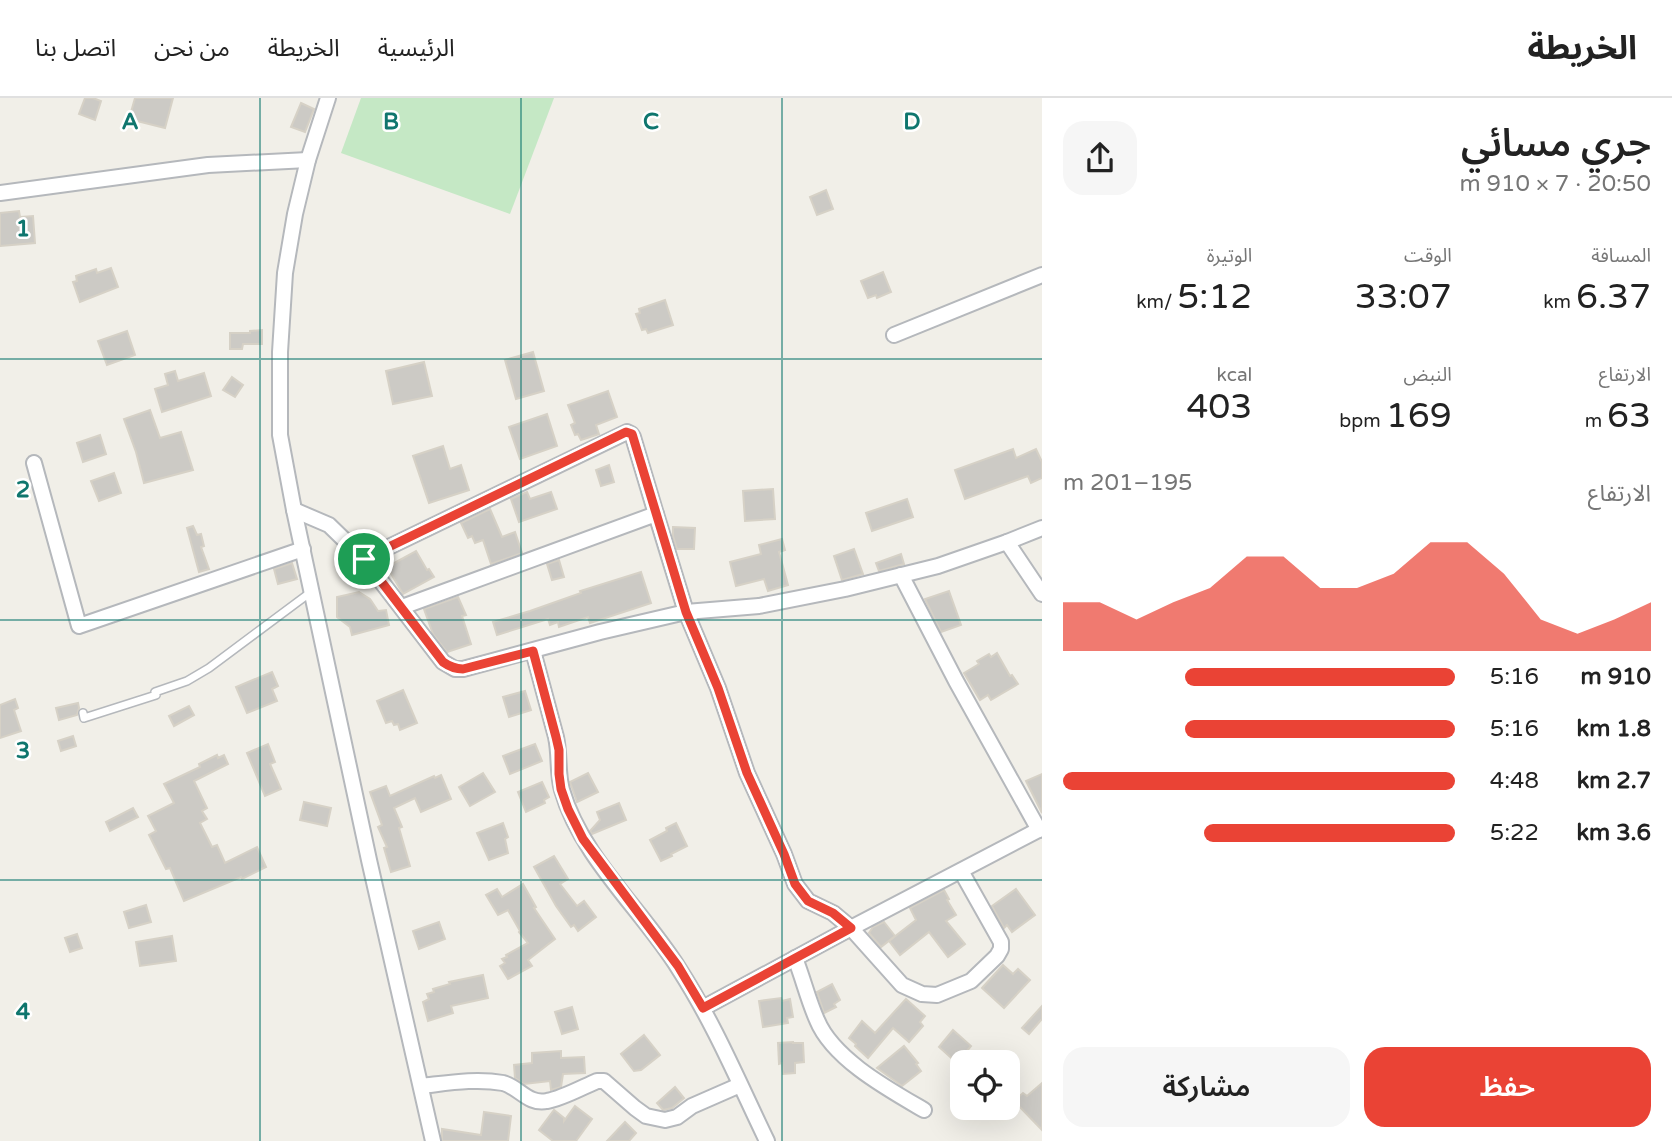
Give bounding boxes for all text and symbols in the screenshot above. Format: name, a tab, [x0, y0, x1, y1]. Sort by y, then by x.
text: الخريطة	[1527, 29, 1637, 68]
text: اتصل بنا	[35, 34, 116, 63]
text: من نحن	[154, 34, 230, 63]
text: الخريطة	[268, 34, 340, 63]
text: الرئيسية	[378, 34, 455, 63]
text: A	[121, 108, 139, 136]
text: B	[383, 108, 399, 136]
text: C	[643, 108, 659, 136]
text: D	[903, 108, 921, 136]
button: share	[1063, 121, 1137, 195]
text: جري مسائي	[1461, 121, 1651, 167]
text: 20:50 · 7 × 910 m	[1459, 170, 1651, 198]
text: 1	[16, 215, 30, 243]
text: الوتيرة	[1207, 245, 1252, 267]
text: الوقت	[1404, 245, 1452, 267]
text: المسافة	[1591, 245, 1651, 267]
text: 5:12	[1177, 276, 1252, 318]
text: 33:07	[1355, 276, 1452, 318]
text: 6.37	[1576, 276, 1651, 318]
text: /km	[1136, 291, 1177, 313]
text: km	[1543, 291, 1576, 313]
text: kcal	[1217, 364, 1252, 386]
text: النبض	[1403, 364, 1452, 386]
text: الارتفاع	[1599, 364, 1651, 386]
text: 403	[1186, 386, 1252, 428]
text: 169	[1386, 395, 1452, 437]
text: 63	[1607, 395, 1651, 437]
text: bpm	[1339, 410, 1386, 432]
text: m	[1585, 410, 1607, 432]
text: 195–201 m	[1063, 469, 1193, 497]
text: 2	[16, 476, 30, 504]
text: الارتفاع	[1588, 480, 1651, 508]
pin	[334, 529, 394, 589]
icon: arrive	[345, 540, 383, 578]
text: 5:16	[1490, 663, 1539, 691]
text: 910 m	[1581, 663, 1651, 691]
text: 5:16	[1490, 715, 1539, 743]
text: 1.8 km	[1577, 715, 1651, 743]
text: 3	[16, 737, 30, 765]
text: 4:48	[1490, 767, 1539, 795]
text: 2.7 km	[1577, 767, 1651, 795]
text: 5:22	[1490, 819, 1539, 847]
text: 3.6 km	[1576, 819, 1651, 847]
text: 4	[16, 998, 31, 1026]
button: مشاركة	[1063, 1047, 1350, 1127]
button: حفظ	[1364, 1047, 1651, 1127]
map controls	[950, 1050, 1020, 1120]
button: locate	[950, 1050, 1020, 1120]

